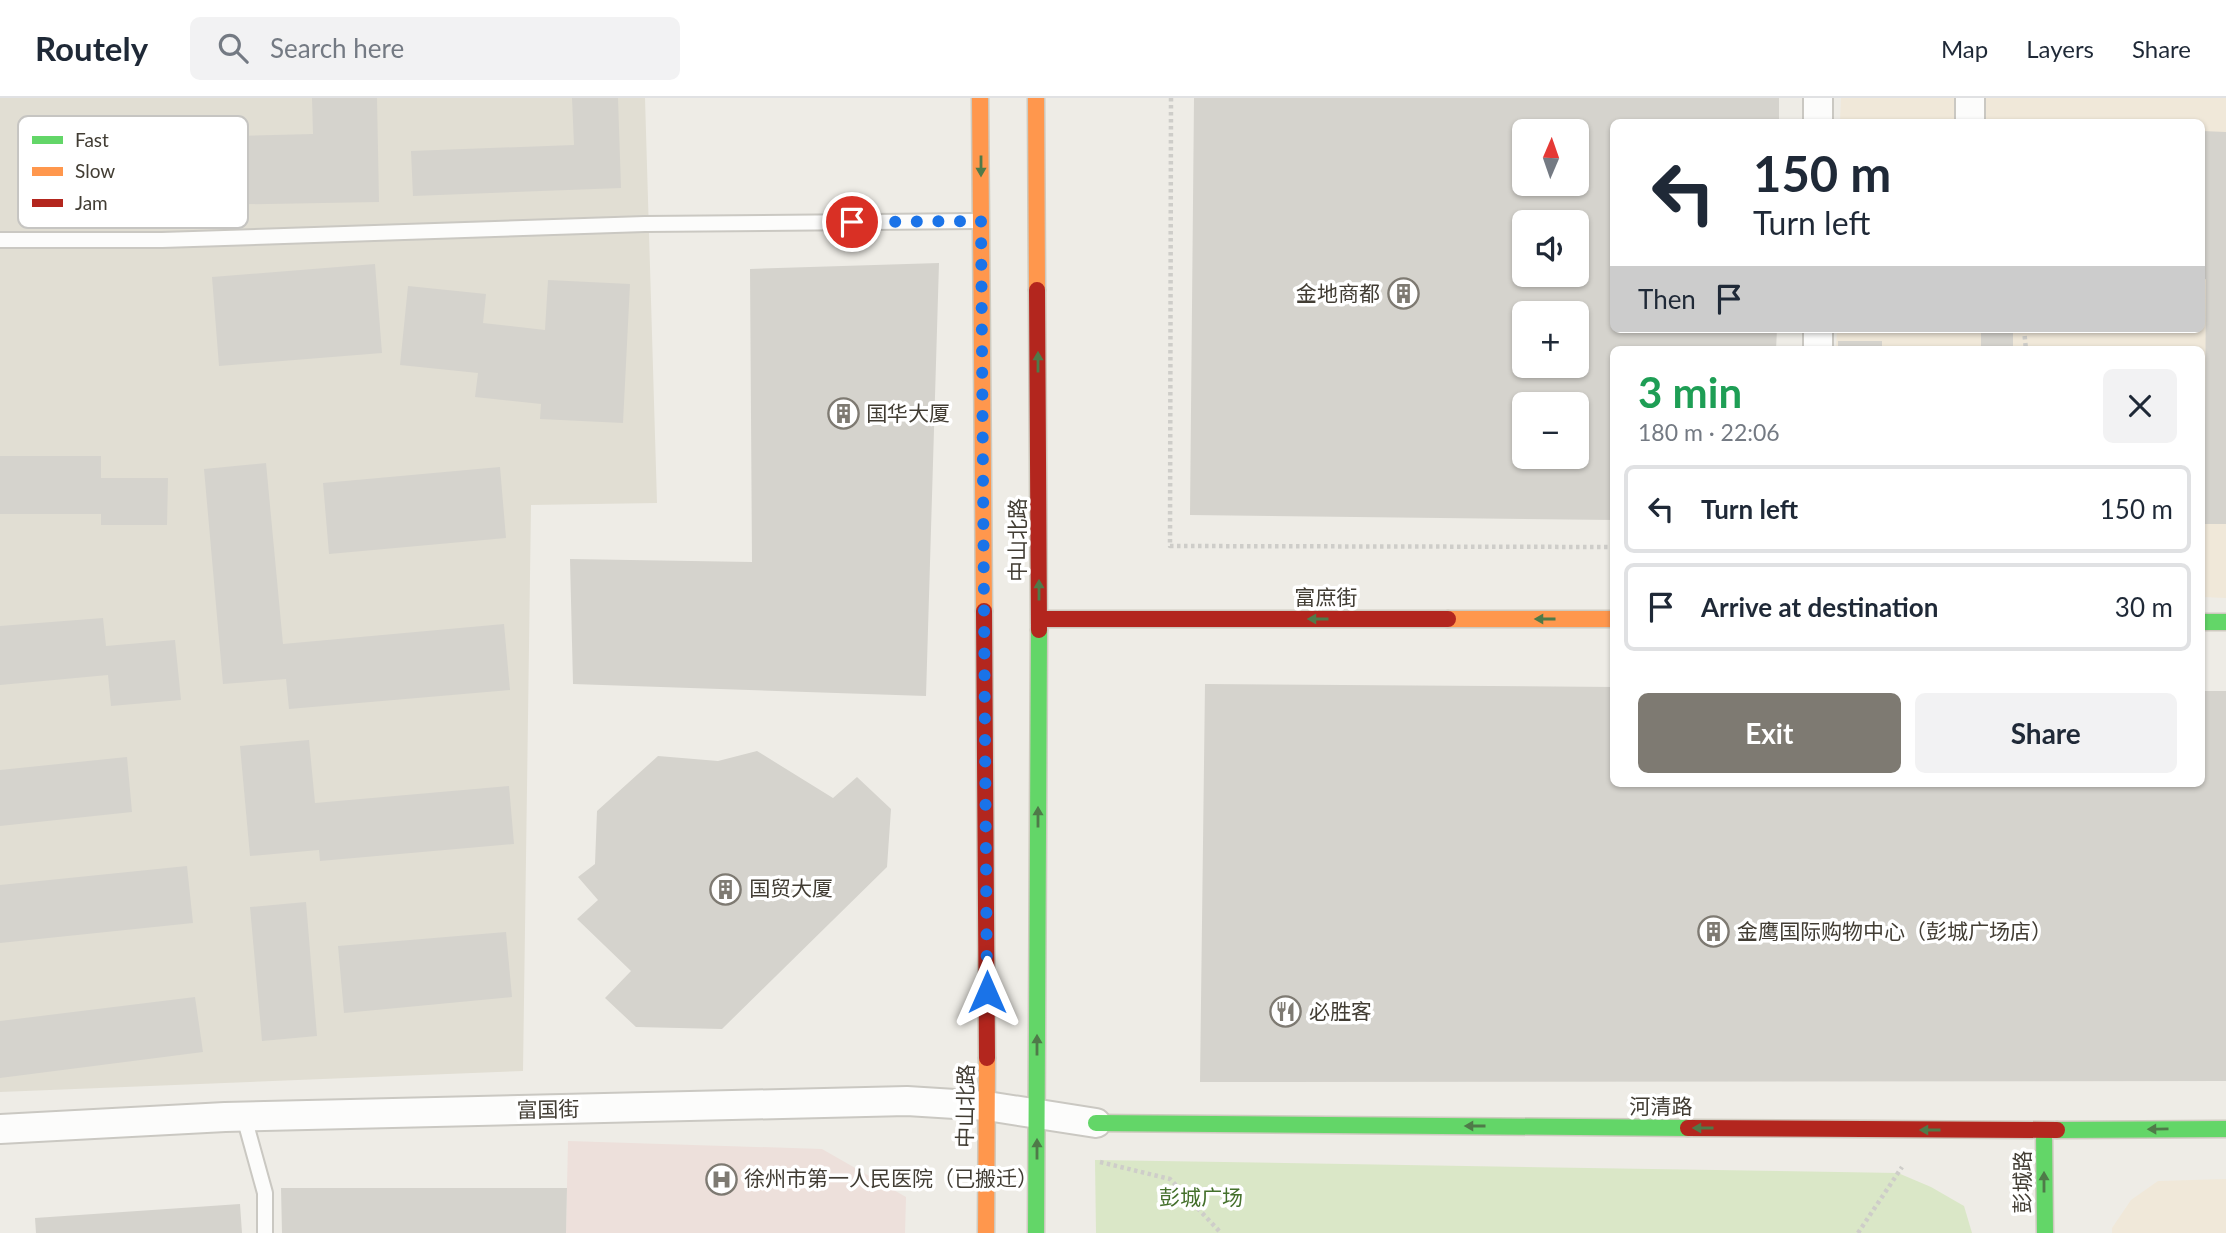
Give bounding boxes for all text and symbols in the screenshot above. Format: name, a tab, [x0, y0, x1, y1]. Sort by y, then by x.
search box	[190, 17, 680, 80]
text: Routely	[35, 28, 148, 68]
icon: search	[214, 29, 252, 67]
text: Search here	[270, 32, 404, 64]
text: Map	[1941, 34, 1988, 63]
text: Layers	[2026, 34, 2094, 63]
text: Share	[2132, 34, 2191, 63]
legend	[18, 116, 248, 228]
north arrow	[1512, 119, 1589, 196]
map controls	[1512, 119, 1589, 469]
text: Fast	[75, 128, 109, 151]
text: 150 m	[1753, 144, 1891, 202]
icon: left	[1638, 147, 1729, 238]
one-way arrow	[975, 155, 987, 177]
text: Slow	[75, 159, 115, 182]
text: Jam	[75, 191, 108, 214]
pin	[822, 192, 882, 252]
icon: arrive	[833, 203, 871, 241]
text: Turn left	[1753, 203, 1870, 242]
button: sound	[1512, 210, 1589, 287]
building icon: 金地商都	[1386, 277, 1420, 311]
place label: 金地商都	[1296, 280, 1380, 305]
icon: arrive	[1710, 280, 1748, 318]
text: Then	[1638, 283, 1696, 315]
button: +	[1512, 301, 1589, 378]
one-way arrow	[1032, 351, 1043, 373]
text: 3 min	[1638, 367, 1742, 417]
button: close	[2103, 369, 2177, 443]
button: −	[1512, 392, 1589, 469]
building icon: 国华大厦	[826, 397, 860, 431]
place label: 国华大厦	[866, 400, 950, 425]
text: 180 m · 22:06	[1638, 418, 1780, 446]
icon: left	[1642, 490, 1680, 528]
text: Turn left	[1701, 493, 1798, 525]
text: 150 m	[2100, 493, 2173, 525]
street label: 中山北路	[1004, 498, 1029, 582]
one-way arrow	[1033, 579, 1045, 601]
street label: 富庶街	[1295, 584, 1358, 609]
icon: arrive	[1642, 588, 1680, 626]
text: Arrive at destination	[1701, 591, 1938, 623]
text: 30 m	[2115, 591, 2173, 623]
one-way arrow	[1307, 613, 1329, 625]
one-way arrow	[1534, 613, 1556, 625]
button: Exit	[1638, 693, 1901, 773]
button: Share	[1915, 693, 2177, 773]
one-way arrow	[1032, 806, 1044, 828]
building icon: 国贸大厦	[709, 872, 743, 906]
place label: 国贸大厦	[749, 875, 833, 900]
building icon: 金鹰国际购物中心（彭城广场店）	[1697, 915, 1731, 949]
place label: 金鹰国际购物中心（彭城广场店）	[1737, 918, 2052, 943]
position arrow	[950, 955, 1024, 1029]
restaurant icon: 必胜客	[1269, 995, 1303, 1029]
place label: 必胜客	[1309, 998, 1372, 1023]
one-way arrow	[1031, 1034, 1043, 1056]
street label: 中山北路	[951, 1064, 978, 1148]
street label: 河清路	[1630, 1093, 1693, 1118]
street label: 富国街	[516, 1095, 580, 1122]
one-way arrow	[1464, 1120, 1486, 1132]
one-way arrow	[1692, 1122, 1714, 1134]
one-way arrow	[1919, 1124, 1941, 1136]
one-way arrow	[2147, 1124, 2169, 1135]
one-way arrow	[1031, 1137, 1043, 1159]
street label: 彭城路	[2009, 1151, 2034, 1214]
hospital icon: 徐州市第一人民医院（已搬迁）	[704, 1162, 738, 1196]
place label: 徐州市第一人民医院（已搬迁）	[744, 1165, 1038, 1190]
one-way arrow	[2038, 1171, 2050, 1193]
park label: 彭城广场	[1159, 1184, 1243, 1209]

